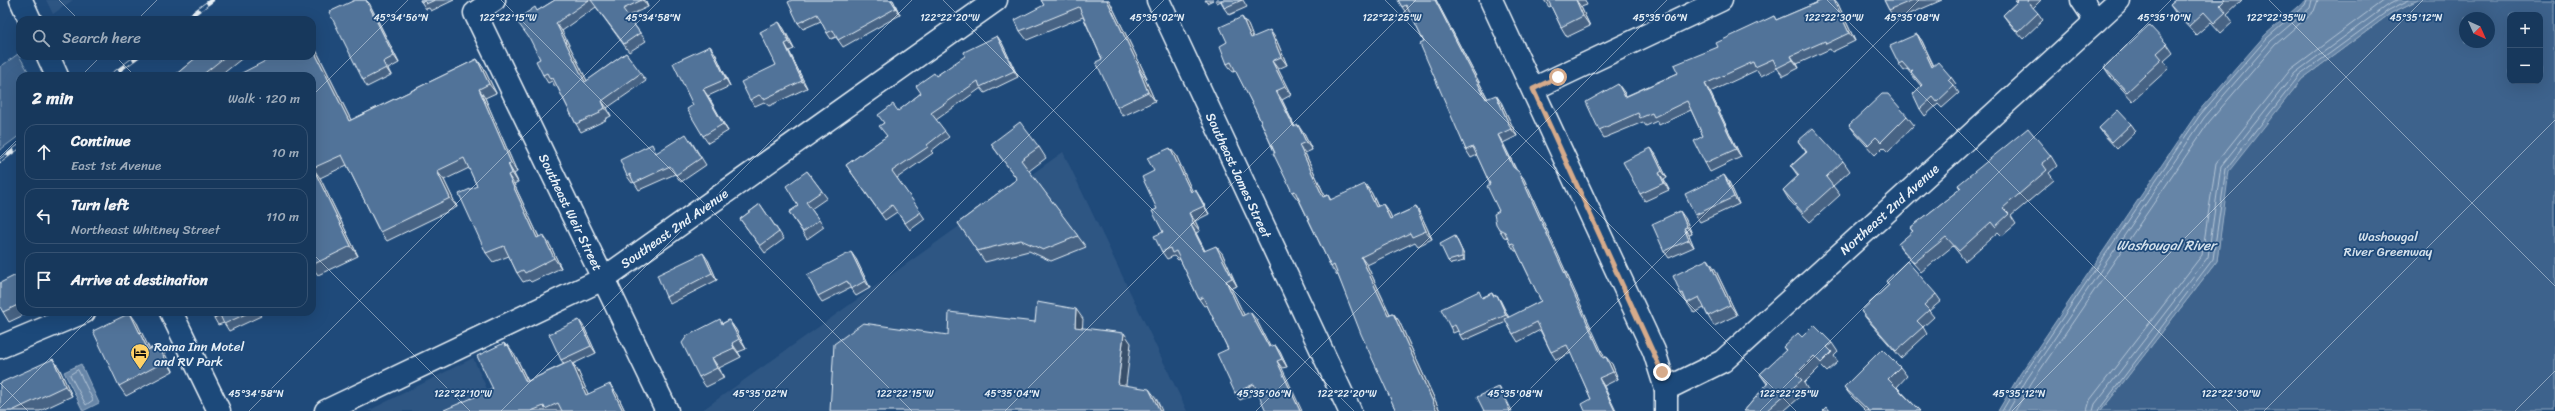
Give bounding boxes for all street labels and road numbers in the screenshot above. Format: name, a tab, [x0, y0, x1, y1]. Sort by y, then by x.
street label: Southeast James Street	[1199, 108, 1278, 243]
street label: Southeast Weir Street	[532, 150, 609, 275]
street label: Northeast 2nd Avenue	[1834, 158, 1945, 261]
street label: Southeast 2nd Avenue	[615, 182, 733, 274]

